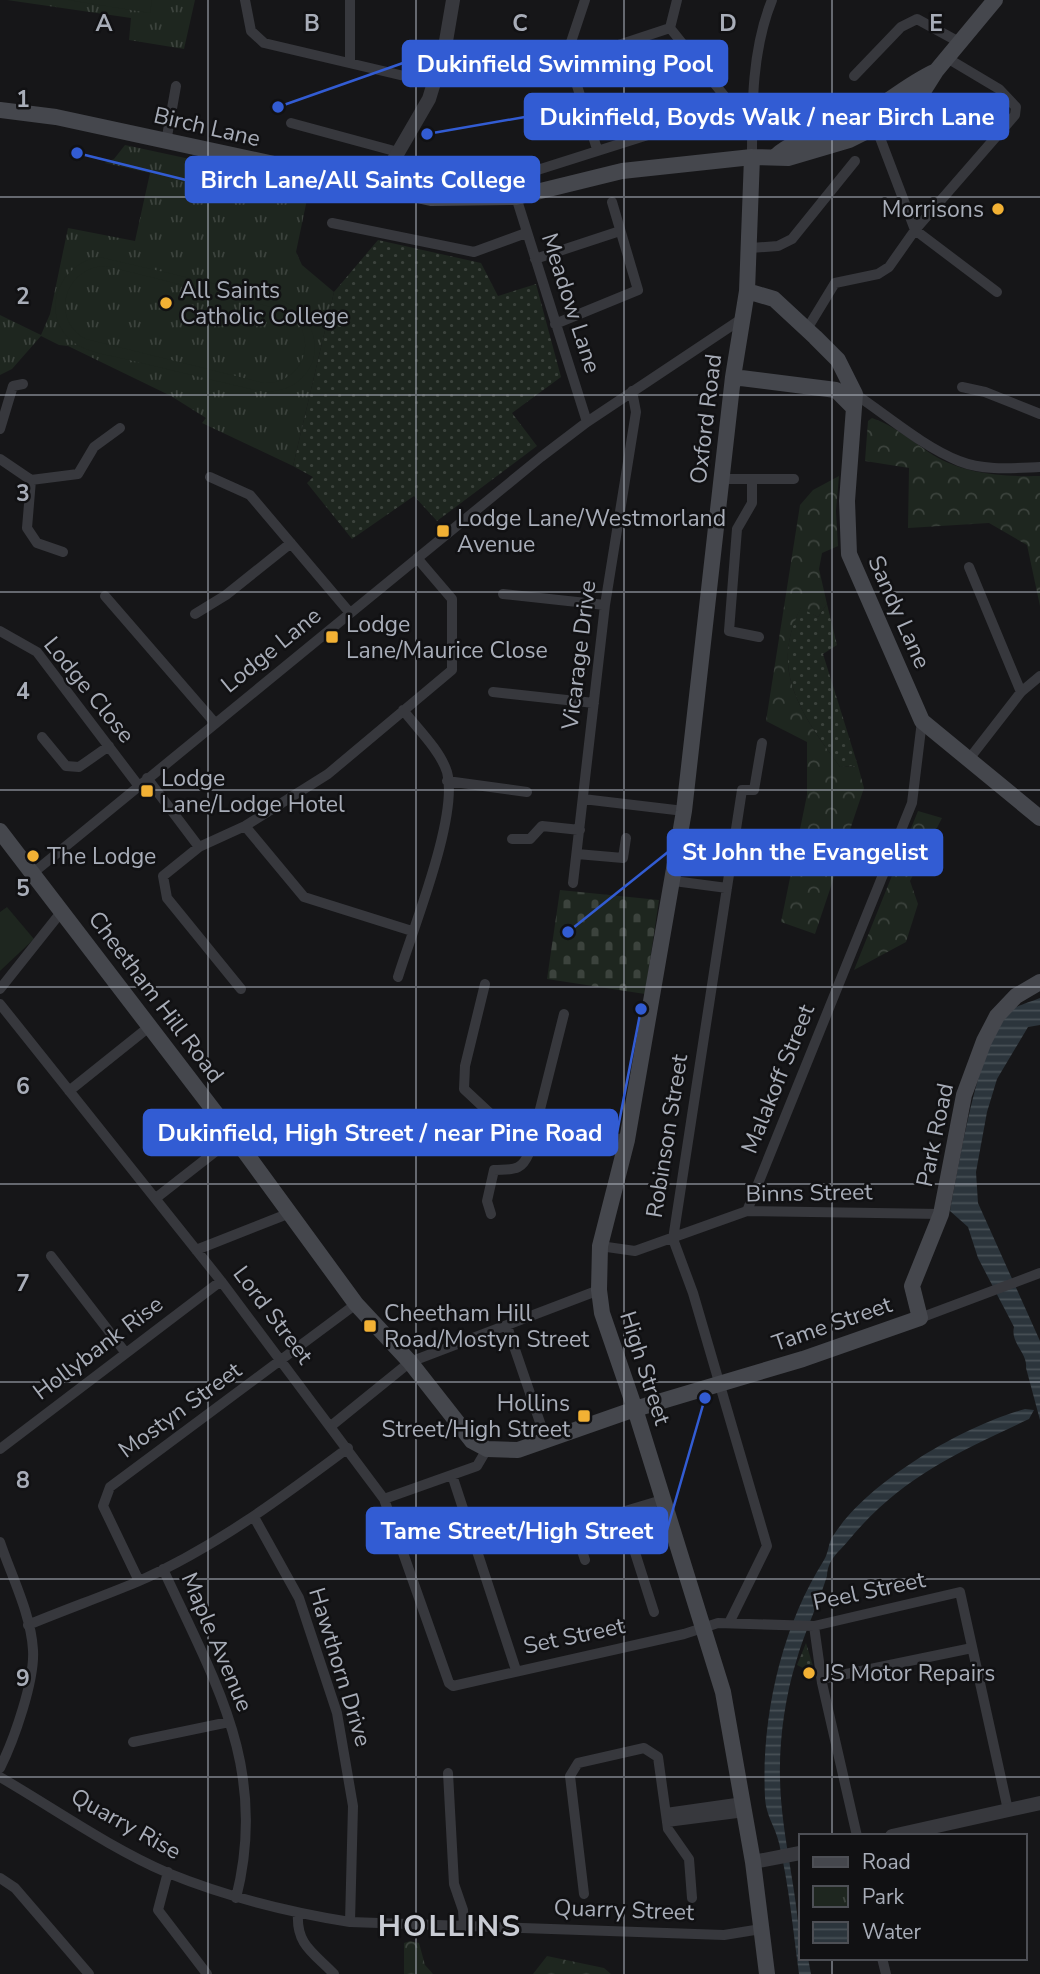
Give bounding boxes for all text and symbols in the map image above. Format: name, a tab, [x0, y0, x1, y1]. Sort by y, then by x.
text: A	[95, 8, 113, 39]
text: B	[304, 8, 320, 39]
text: C	[512, 8, 528, 39]
text: D	[719, 8, 737, 39]
text: E	[929, 8, 943, 39]
callout: Dukinfield Swimming Pool	[403, 41, 727, 86]
text: Dukinfield Swimming Pool	[417, 48, 714, 80]
text: 1	[16, 84, 30, 115]
callout: Dukinfield, Boyds Walk / near Birch Lane	[525, 94, 1008, 139]
street label: Birch Lane	[151, 100, 263, 154]
text: Dukinfield, Boyds Walk / near Birch Lane	[539, 101, 995, 133]
callout: Birch Lane/All Saints College	[186, 157, 539, 202]
text: Birch Lane/All Saints College	[200, 164, 526, 196]
place label: Morrisons	[882, 194, 984, 225]
marker: Morrisons	[990, 201, 1006, 217]
street label: Meadow Lane	[534, 229, 608, 377]
place label: All Saints Catholic College	[180, 275, 349, 332]
text: 2	[16, 281, 30, 312]
marker: All Saints Catholic College	[158, 295, 174, 311]
street label: Oxford Road	[683, 352, 729, 486]
text: 3	[16, 478, 30, 509]
place label: Lodge Lane/Westmorland Avenue	[457, 503, 726, 560]
marker: Lodge Lane/Westmorland Avenue	[435, 523, 451, 539]
street label: Sandy Lane	[860, 551, 938, 673]
street label: Vicarage Drive	[554, 578, 604, 733]
street label: Lodge Lane	[215, 600, 327, 700]
place label: Lodge Lane/Maurice Close	[346, 609, 548, 666]
marker: Lodge Lane/Maurice Close	[324, 629, 340, 645]
street label: Lodge Close	[37, 630, 141, 750]
text: 4	[16, 676, 30, 707]
place label: Lodge Lane/Lodge Hotel	[161, 763, 345, 820]
marker: Lodge Lane/Lodge Hotel	[139, 783, 155, 799]
callout: St John the Evangelist	[668, 830, 942, 875]
text: St John the Evangelist	[682, 836, 929, 868]
place label: The Lodge	[47, 841, 156, 872]
marker: The Lodge	[25, 848, 41, 864]
text: 5	[16, 873, 30, 904]
street label: Cheetham Hill Road	[81, 905, 231, 1089]
street label: Malakoff Street	[734, 999, 822, 1158]
street label: Robinson Street	[639, 1051, 695, 1220]
text: 6	[16, 1071, 30, 1102]
street label: Park Road	[909, 1080, 961, 1190]
callout: Dukinfield, High Street / near Pine Road	[144, 1110, 617, 1155]
text: Dukinfield, High Street / near Pine Road	[158, 1117, 602, 1149]
street label: Binns Street	[745, 1176, 874, 1210]
street label: Lord Street	[226, 1260, 321, 1371]
text: 7	[16, 1268, 30, 1299]
street label: Hollybank Rise	[27, 1289, 169, 1407]
street label: Tame Street	[768, 1289, 897, 1359]
place label: Cheetham Hill Road/Mostyn Street	[384, 1298, 590, 1355]
street label: High Street	[612, 1307, 678, 1430]
marker: Cheetham Hill Road/Mostyn Street	[362, 1318, 378, 1334]
street label: Mostyn Street	[112, 1354, 249, 1465]
place label: Hollins Street/High Street	[382, 1388, 571, 1445]
marker: Hollins Street/High Street	[576, 1408, 592, 1424]
text: 8	[16, 1465, 30, 1496]
callout: Tame Street/High Street	[367, 1508, 667, 1553]
text: Tame Street/High Street	[381, 1515, 654, 1547]
street label: Peel Street	[810, 1564, 929, 1618]
street label: Maple Avenue	[174, 1568, 260, 1716]
street label: Hawthorn Drive	[301, 1584, 379, 1750]
street label: Set Street	[520, 1610, 629, 1662]
place label: JS Motor Repairs	[822, 1658, 995, 1689]
text: 9	[16, 1663, 30, 1694]
marker: JS Motor Repairs	[801, 1665, 817, 1681]
street label: Quarry Rise	[65, 1781, 187, 1867]
legend	[799, 1834, 1026, 1960]
text: Road	[862, 1848, 911, 1876]
text: Park	[862, 1883, 904, 1911]
street label: Quarry Street	[553, 1892, 696, 1928]
district label: HOLLINS	[378, 1906, 522, 1947]
text: Water	[862, 1918, 921, 1946]

